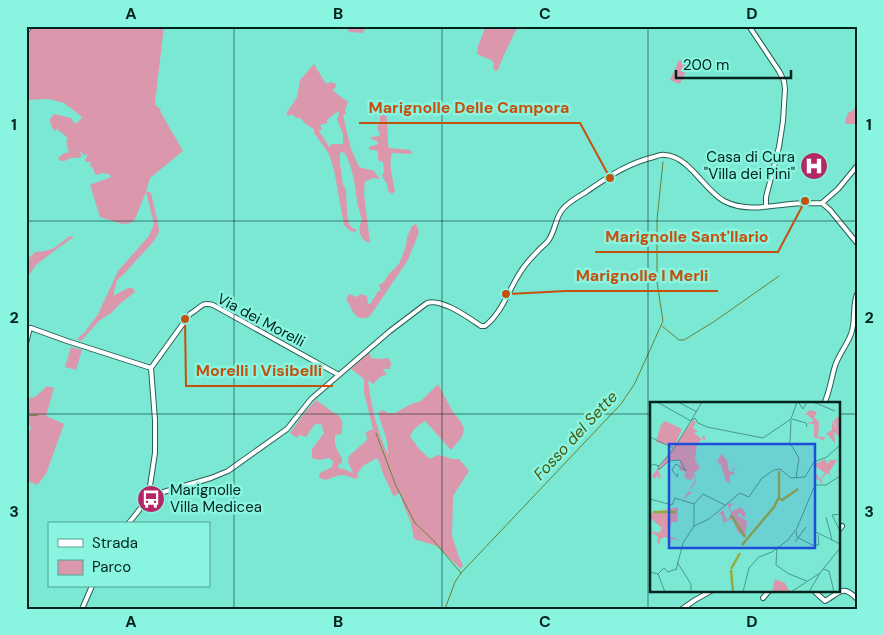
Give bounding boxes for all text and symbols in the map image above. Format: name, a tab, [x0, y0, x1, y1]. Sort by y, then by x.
text: A	[125, 3, 137, 24]
text: B	[333, 3, 343, 24]
text: C	[539, 3, 551, 24]
text: D	[746, 3, 758, 24]
scale bar	[676, 48, 790, 80]
text: 200 m	[683, 55, 729, 75]
callout: Marignolle Delle Campora	[359, 92, 580, 123]
text: Marignolle Delle Campora	[369, 97, 569, 118]
text: 1	[11, 114, 17, 135]
text: 1	[866, 114, 872, 135]
place label: Casa di Cura "Villa dei Pini"	[704, 147, 795, 184]
hospital icon: Casa di Cura "Villa dei Pini"	[799, 151, 829, 181]
callout: Marignolle Sant'Ilario	[595, 221, 778, 252]
text: Marignolle Sant'Ilario	[605, 226, 769, 247]
callout: Marignolle I Merli	[566, 260, 718, 291]
text: Marignolle I Merli	[576, 265, 708, 286]
street label: Via dei Morelli	[214, 288, 308, 352]
text: 2	[9, 307, 19, 328]
text: 2	[864, 307, 874, 328]
callout: Morelli I Visibelli	[186, 355, 333, 386]
text: Morelli I Visibelli	[196, 360, 322, 381]
water label: Fosso del Sette	[529, 386, 622, 484]
inset map	[650, 402, 840, 592]
place label: Marignolle Villa Medicea	[170, 480, 262, 517]
bus stop icon: Marignolle Villa Medicea	[136, 484, 166, 514]
text: 3	[9, 501, 19, 522]
text: 3	[864, 501, 874, 522]
legend	[48, 522, 210, 588]
text: Strada	[92, 533, 138, 553]
text: Parco	[92, 557, 131, 577]
text: A	[125, 611, 137, 632]
text: B	[333, 611, 343, 632]
text: C	[539, 611, 551, 632]
text: D	[746, 611, 758, 632]

